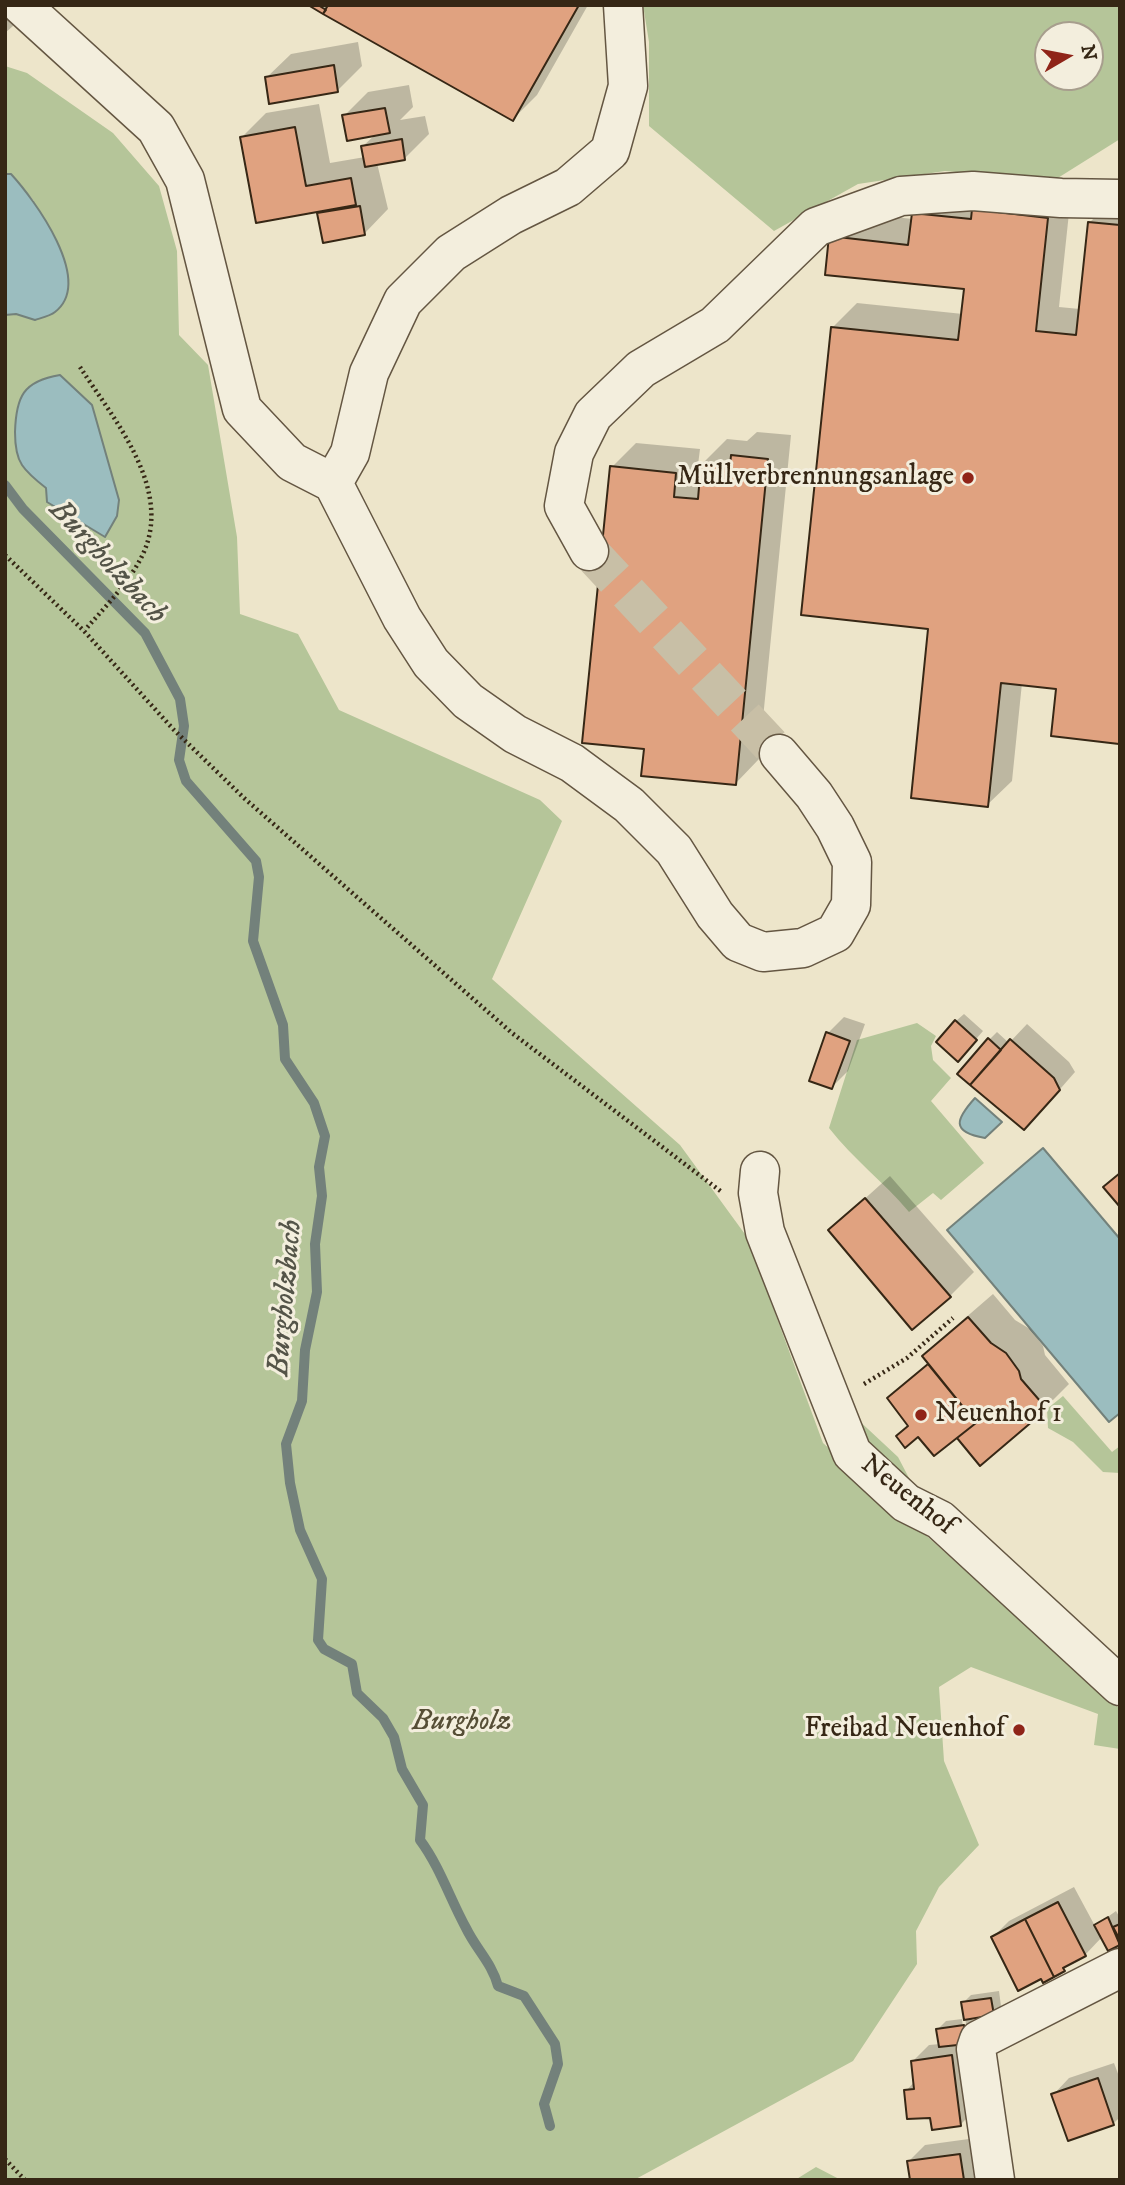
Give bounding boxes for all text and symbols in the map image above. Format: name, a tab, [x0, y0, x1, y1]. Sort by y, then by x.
north arrow	[1034, 21, 1104, 91]
text: N	[1076, 43, 1101, 62]
place label: Müllverbrennungsanlage	[677, 461, 954, 495]
marker: Müllverbrennungsanlage	[960, 470, 976, 486]
water label: Burgholzbach	[40, 494, 174, 632]
water label: Burgholzbach	[262, 1219, 312, 1377]
place label: Neuenhof 1	[935, 1398, 1062, 1432]
marker: Neuenhof 1	[913, 1407, 929, 1423]
street label: Neuenhof	[853, 1449, 961, 1543]
park label: Burgholz	[412, 1706, 512, 1740]
place label: Freibad Neuenhof	[804, 1713, 1005, 1747]
marker: Freibad Neuenhof	[1011, 1722, 1027, 1738]

